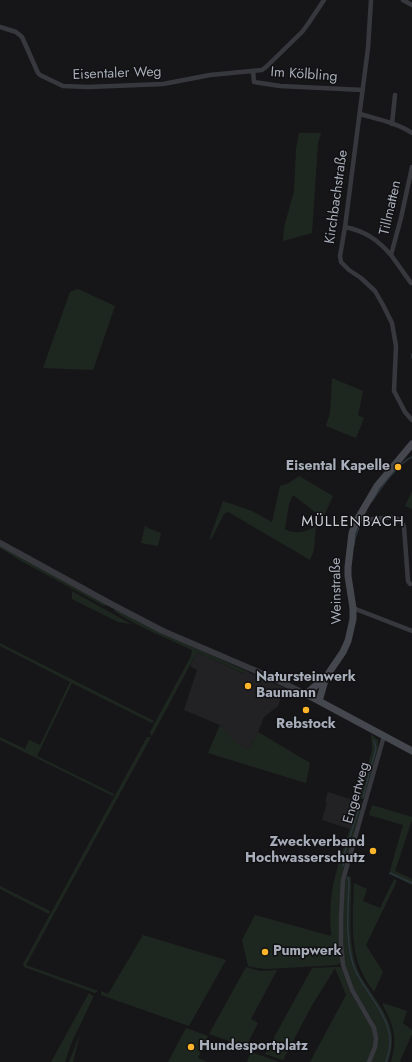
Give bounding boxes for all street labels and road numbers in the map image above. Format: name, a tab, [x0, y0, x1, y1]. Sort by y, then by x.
street label: Eisentaler Weg	[72, 64, 162, 84]
street label: Im Kölbling	[270, 64, 338, 86]
street label: Kirchbachstraße	[322, 149, 352, 245]
street label: Tillmatten	[377, 179, 405, 237]
street label: Weinstraße	[328, 558, 346, 624]
street label: Engertweg	[340, 760, 374, 826]

